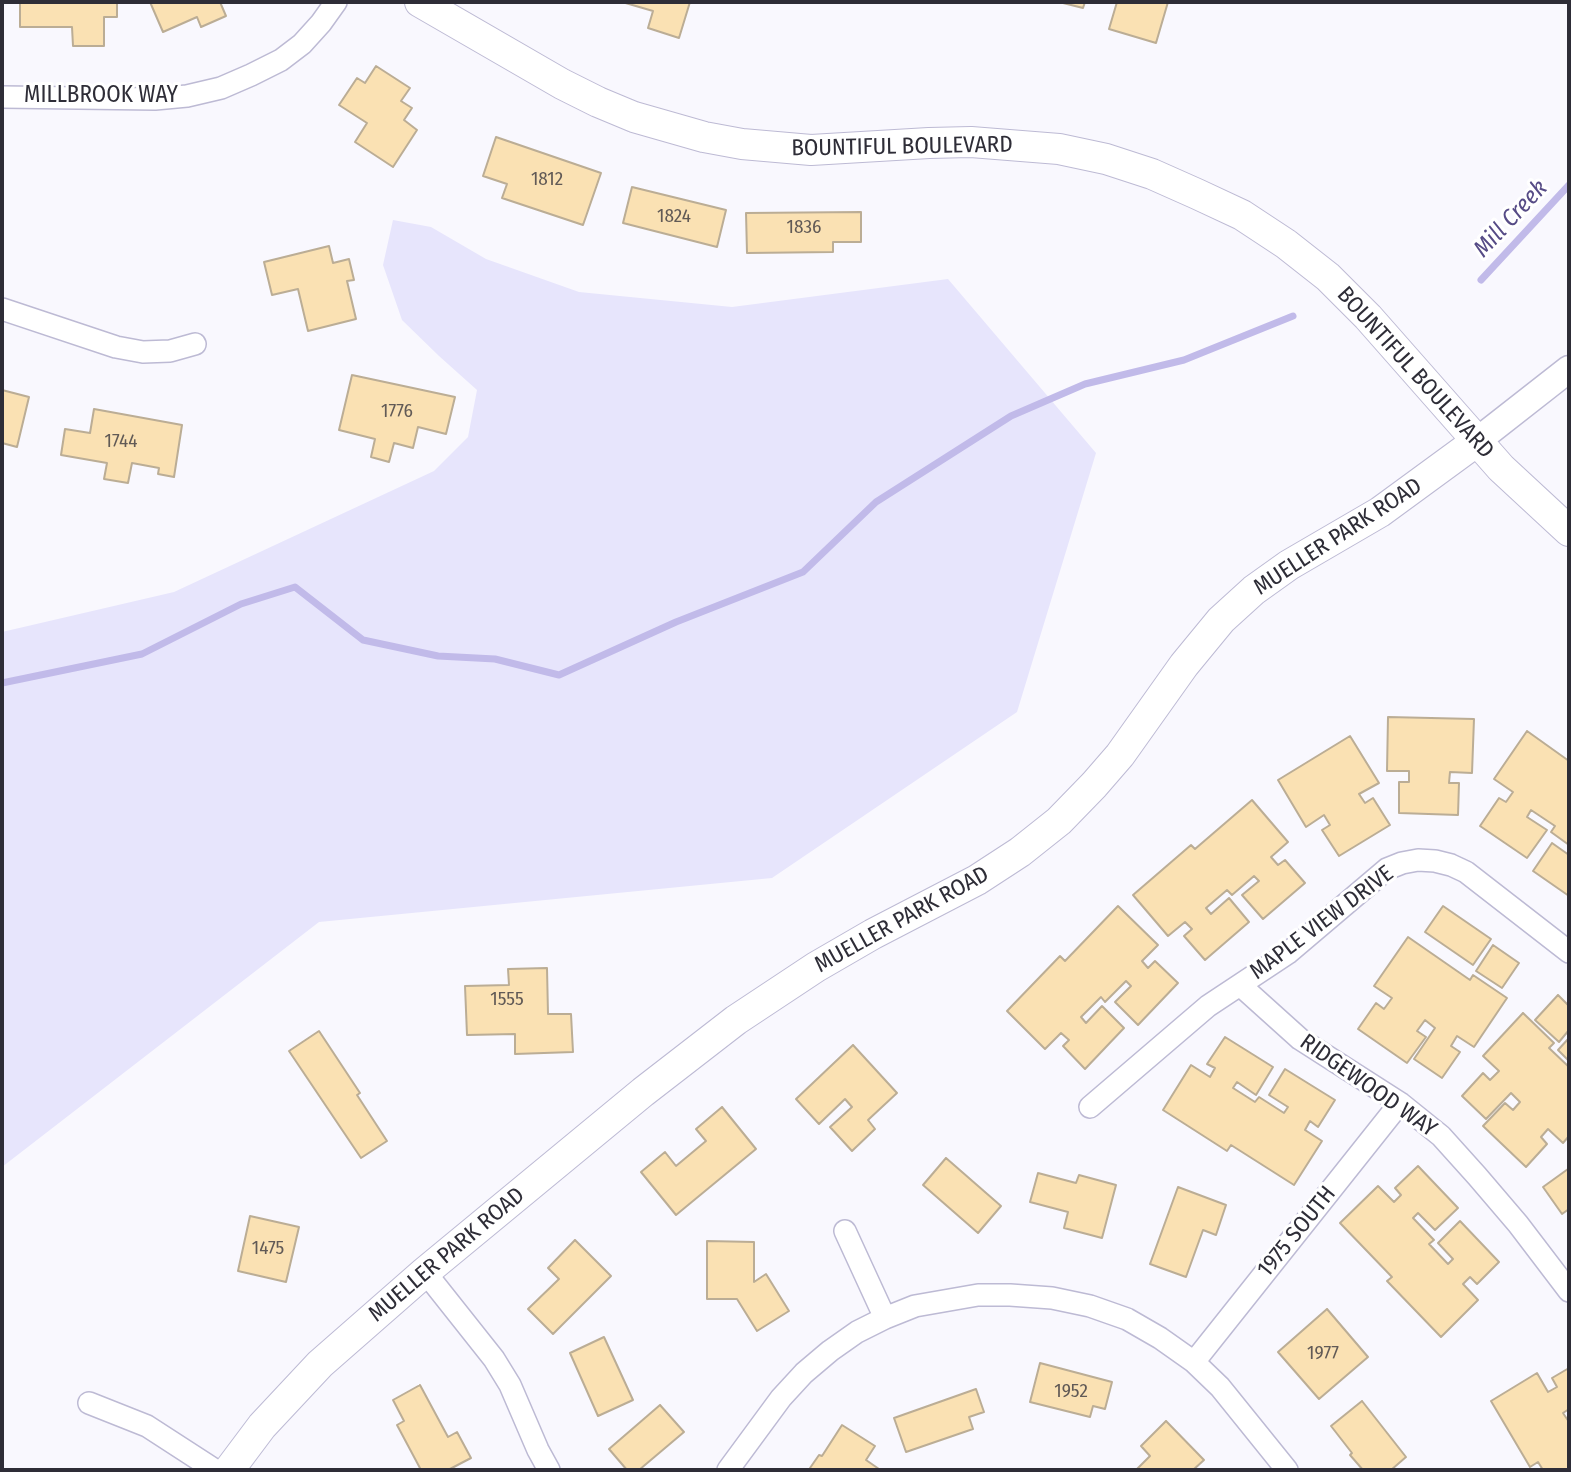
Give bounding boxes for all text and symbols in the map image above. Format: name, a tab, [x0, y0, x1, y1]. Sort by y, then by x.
street label: MILLBROOK WAY	[24, 82, 178, 110]
street label: BOUNTIFUL BOULEVARD	[791, 131, 1013, 163]
house number: 1812	[531, 169, 563, 191]
water label: Mill Creek	[1468, 174, 1554, 264]
house number: 1824	[657, 206, 691, 228]
house number: 1836	[787, 217, 821, 239]
street label: BOUNTIFUL BOULEVARD	[1331, 282, 1499, 464]
house number: 1776	[381, 401, 413, 423]
house number: 1744	[105, 431, 137, 453]
street label: MUELLER PARK ROAD	[1249, 472, 1427, 602]
street label: MAPLE VIEW DRIVE	[1245, 860, 1399, 986]
street label: MUELLER PARK ROAD	[810, 861, 994, 979]
house number: 1555	[490, 989, 524, 1011]
street label: RIDGEWOOD WAY	[1294, 1029, 1442, 1143]
street label: 1975 SOUTH	[1252, 1181, 1342, 1283]
street label: MUELLER PARK ROAD	[364, 1182, 530, 1328]
house number: 1475	[252, 1238, 284, 1260]
house number: 1977	[1307, 1343, 1339, 1365]
house number: 1952	[1054, 1381, 1088, 1403]

